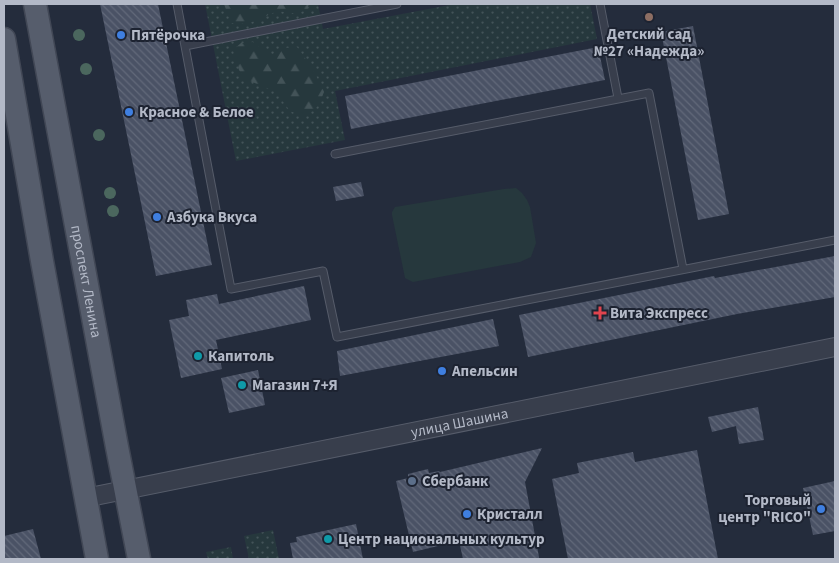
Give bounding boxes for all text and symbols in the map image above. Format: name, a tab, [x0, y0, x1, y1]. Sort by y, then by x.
marker: Детский сад №27 «Надежда»	[643, 11, 655, 23]
place label: Детский сад №27 «Надежда»	[594, 24, 704, 62]
place label: Пятёрочка	[131, 25, 205, 46]
marker: Пятёрочка	[115, 29, 127, 41]
place label: Красное & Белое	[139, 102, 254, 123]
marker: Красное & Белое	[123, 106, 135, 118]
place label: Азбука Вкуса	[166, 207, 257, 228]
marker: Азбука Вкуса	[151, 211, 163, 223]
street label: проспект Ленина	[65, 223, 107, 339]
place label: Вита Экспресс	[610, 303, 708, 324]
marker: Вита Экспресс	[594, 307, 606, 319]
place label: Капитоль	[208, 346, 274, 367]
marker: Капитоль	[192, 350, 204, 362]
place label: Апельсин	[451, 361, 518, 382]
marker: Апельсин	[436, 365, 448, 377]
place label: Магазин 7+Я	[252, 375, 338, 396]
marker: Магазин 7+Я	[236, 379, 248, 391]
street label: улица Шашина	[409, 403, 510, 443]
place label: Сбербанк	[422, 471, 489, 492]
marker: Сбербанк	[406, 475, 418, 487]
place label: Торговый центр "RICO"	[718, 490, 811, 528]
marker: Торговый центр "RICO"	[815, 503, 827, 515]
place label: Кристалл	[477, 504, 543, 525]
marker: Кристалл	[461, 508, 473, 520]
place label: Центр национальных культур	[338, 529, 545, 550]
marker: Центр национальных культур	[322, 533, 334, 545]

